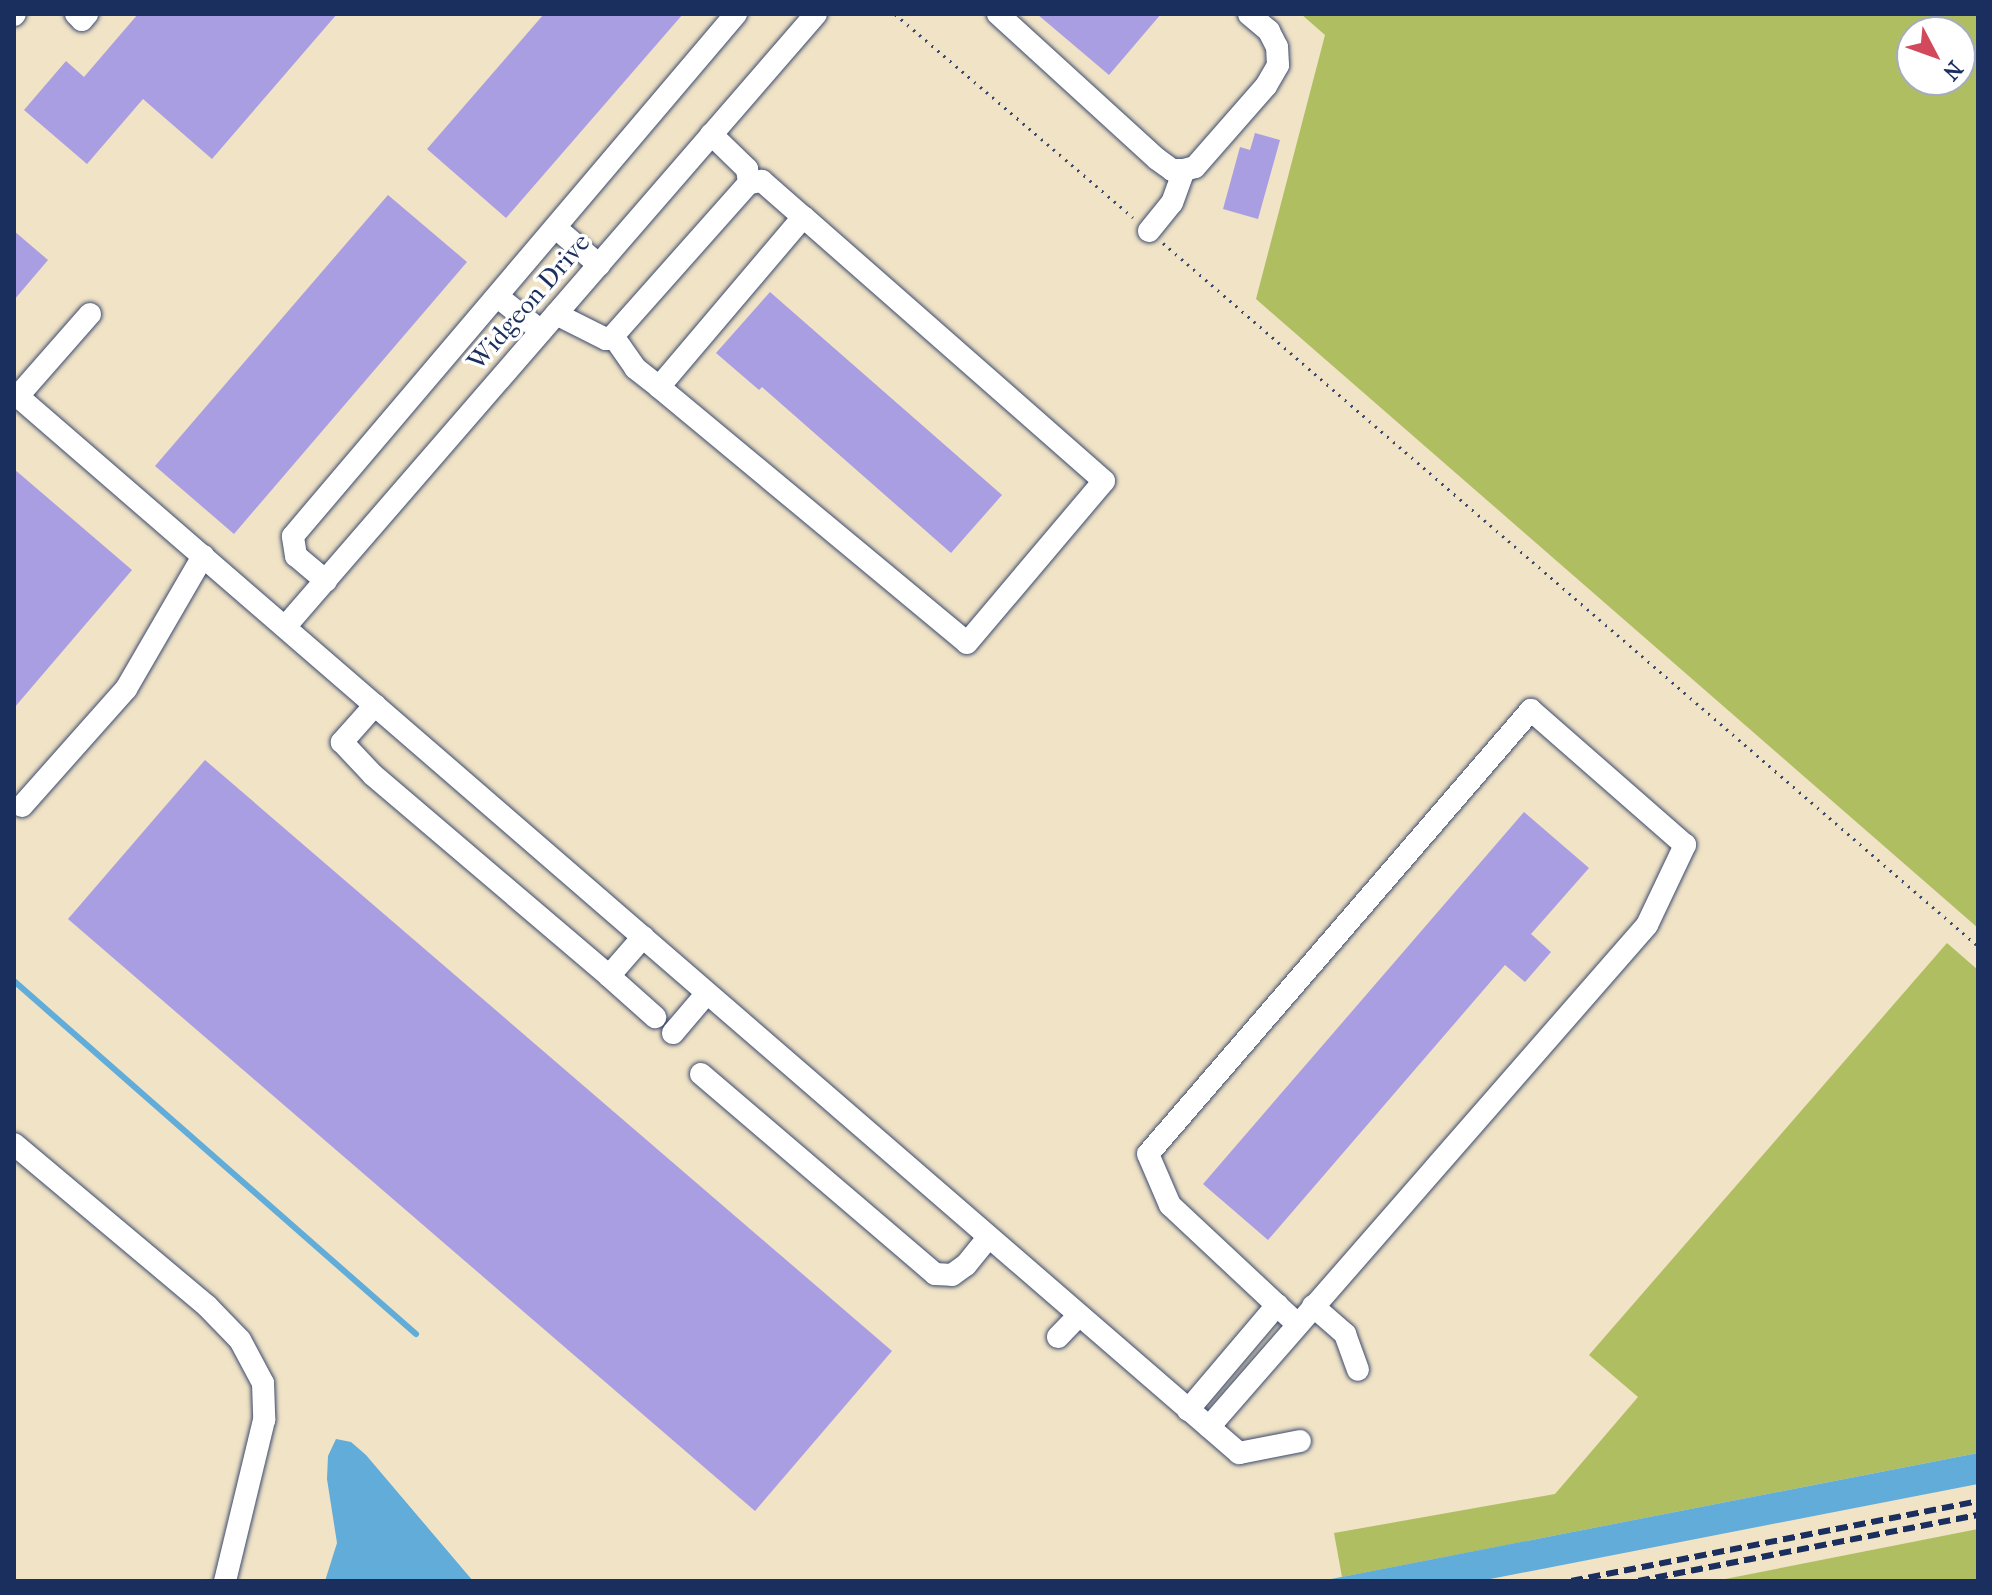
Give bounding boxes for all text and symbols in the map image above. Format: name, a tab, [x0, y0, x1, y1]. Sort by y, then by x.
north arrow	[1896, 16, 1976, 96]
text: N	[1937, 56, 1968, 85]
street label: Widgeon Drive	[461, 227, 597, 377]

